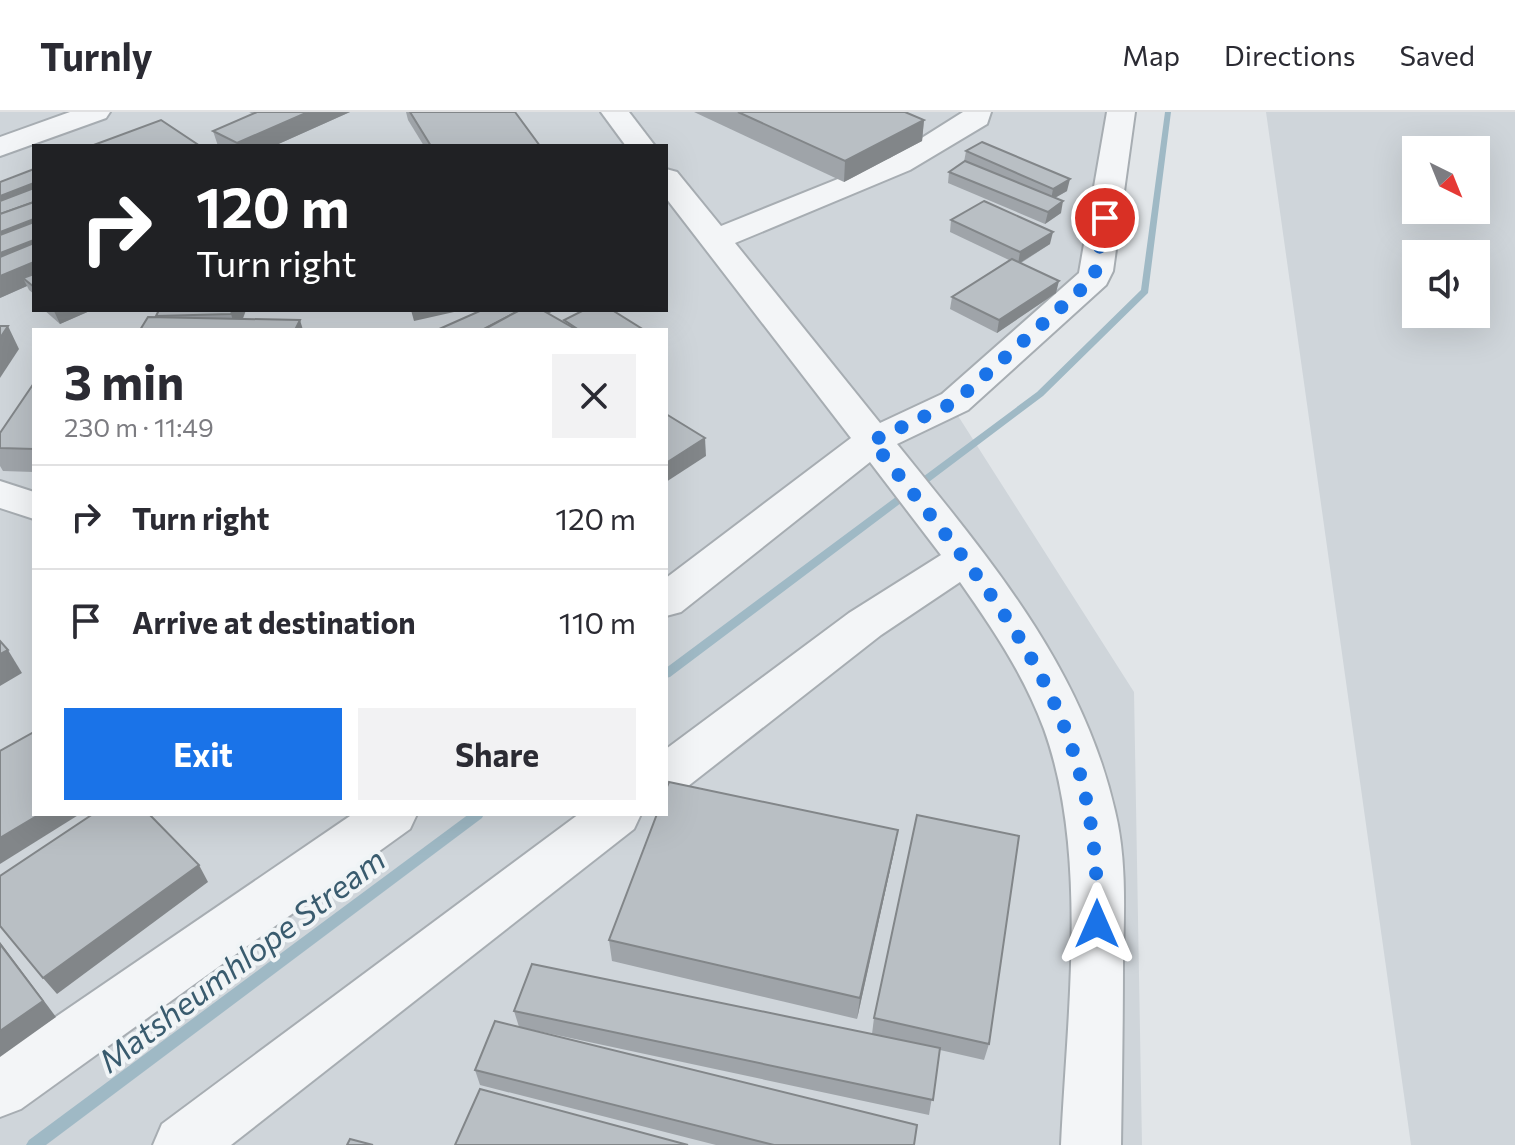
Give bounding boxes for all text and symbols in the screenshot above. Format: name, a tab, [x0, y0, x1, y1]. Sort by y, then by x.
text: Turnly	[40, 32, 153, 79]
text: Map	[1122, 38, 1180, 72]
text: Directions	[1224, 38, 1355, 72]
text: Saved	[1399, 38, 1475, 72]
north arrow	[1402, 136, 1490, 224]
map controls	[1402, 136, 1490, 328]
text: 120 m	[196, 171, 350, 240]
icon: right	[64, 176, 168, 280]
pin	[1071, 184, 1139, 252]
icon: arrive	[1083, 196, 1127, 240]
text: Turn right	[196, 240, 357, 284]
button: sound	[1402, 240, 1490, 328]
text: 3 min	[64, 351, 184, 410]
button: close	[552, 354, 636, 438]
text: 230 m · 11:49	[64, 411, 214, 442]
icon: right	[64, 495, 108, 539]
text: Turn right	[132, 499, 269, 536]
text: 120 m	[555, 499, 636, 536]
icon: arrive	[64, 599, 108, 643]
text: Arrive at destination	[132, 603, 416, 640]
text: 110 m	[559, 603, 636, 640]
button: Exit	[64, 708, 342, 800]
button: Share	[358, 708, 636, 800]
water label: Matsheumhlope Stream	[90, 838, 392, 1080]
position arrow	[1055, 882, 1139, 966]

